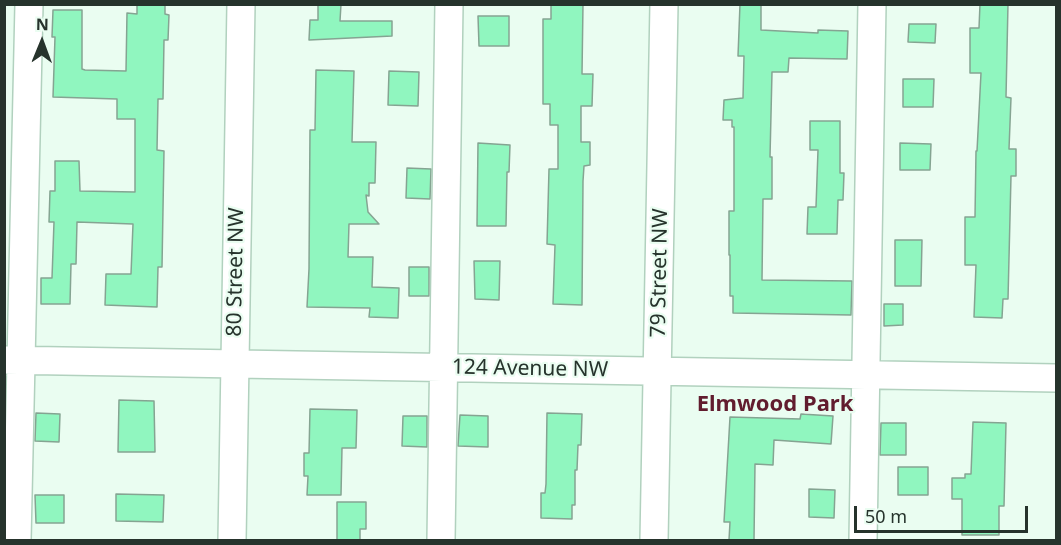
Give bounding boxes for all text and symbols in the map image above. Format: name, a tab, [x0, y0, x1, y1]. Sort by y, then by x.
north arrow	[12, 12, 72, 72]
text: N	[36, 13, 49, 35]
street label: 80 Street NW	[222, 207, 250, 337]
street label: 79 Street NW	[646, 208, 674, 338]
street label: 124 Avenue NW	[452, 355, 608, 383]
district label: Elmwood Park	[697, 392, 853, 418]
scale bar	[857, 494, 1031, 532]
text: 50 m	[865, 504, 907, 528]

